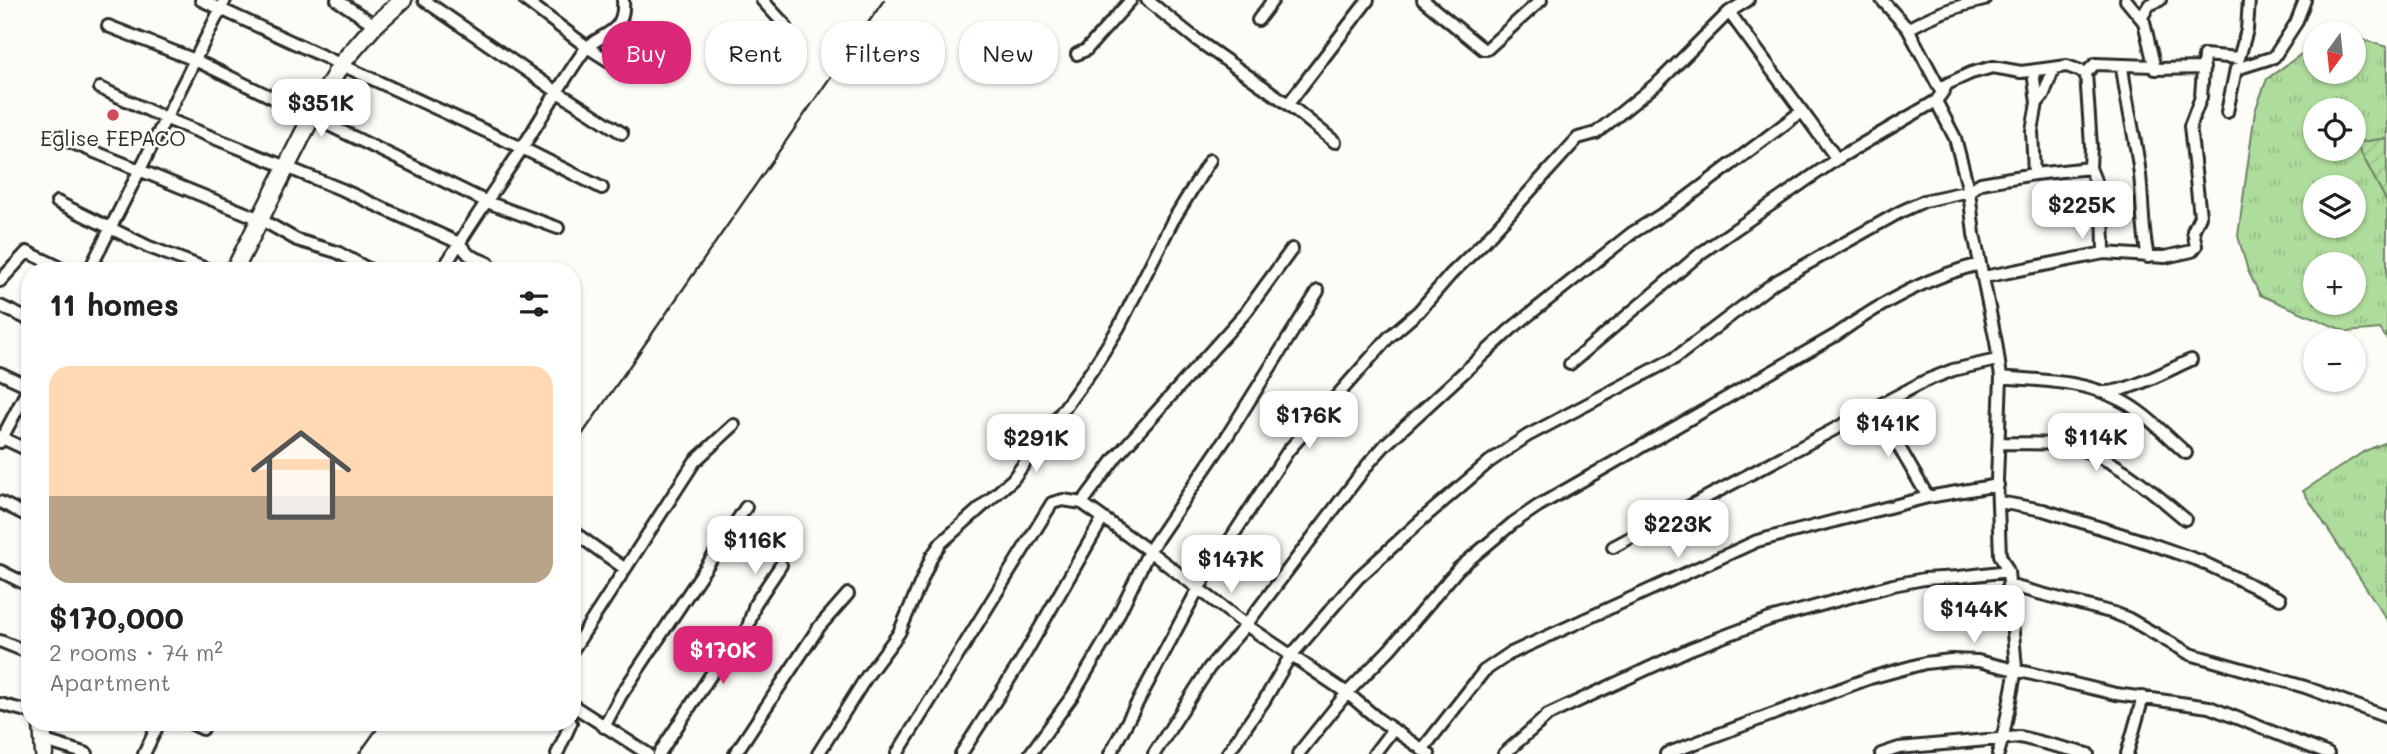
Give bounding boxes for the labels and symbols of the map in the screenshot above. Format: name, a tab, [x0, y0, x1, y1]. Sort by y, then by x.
north arrow	[2303, 21, 2366, 84]
pin: $351K	[272, 80, 370, 139]
marker: Eglise FEPACO	[105, 107, 121, 123]
place label: Eglise FEPACO	[40, 124, 186, 151]
pin: $225K	[2033, 182, 2131, 241]
pin: $176K	[1260, 392, 1358, 451]
pin: $141K	[1839, 400, 1937, 459]
pin: $291K	[987, 414, 1085, 474]
pin: $114K	[2047, 414, 2145, 473]
pin: $223K	[1629, 500, 1727, 560]
pin: $116K	[706, 516, 804, 576]
pin: $147K	[1182, 536, 1280, 595]
pin: $144K	[1925, 586, 2023, 645]
pin: $170K	[674, 626, 772, 686]

